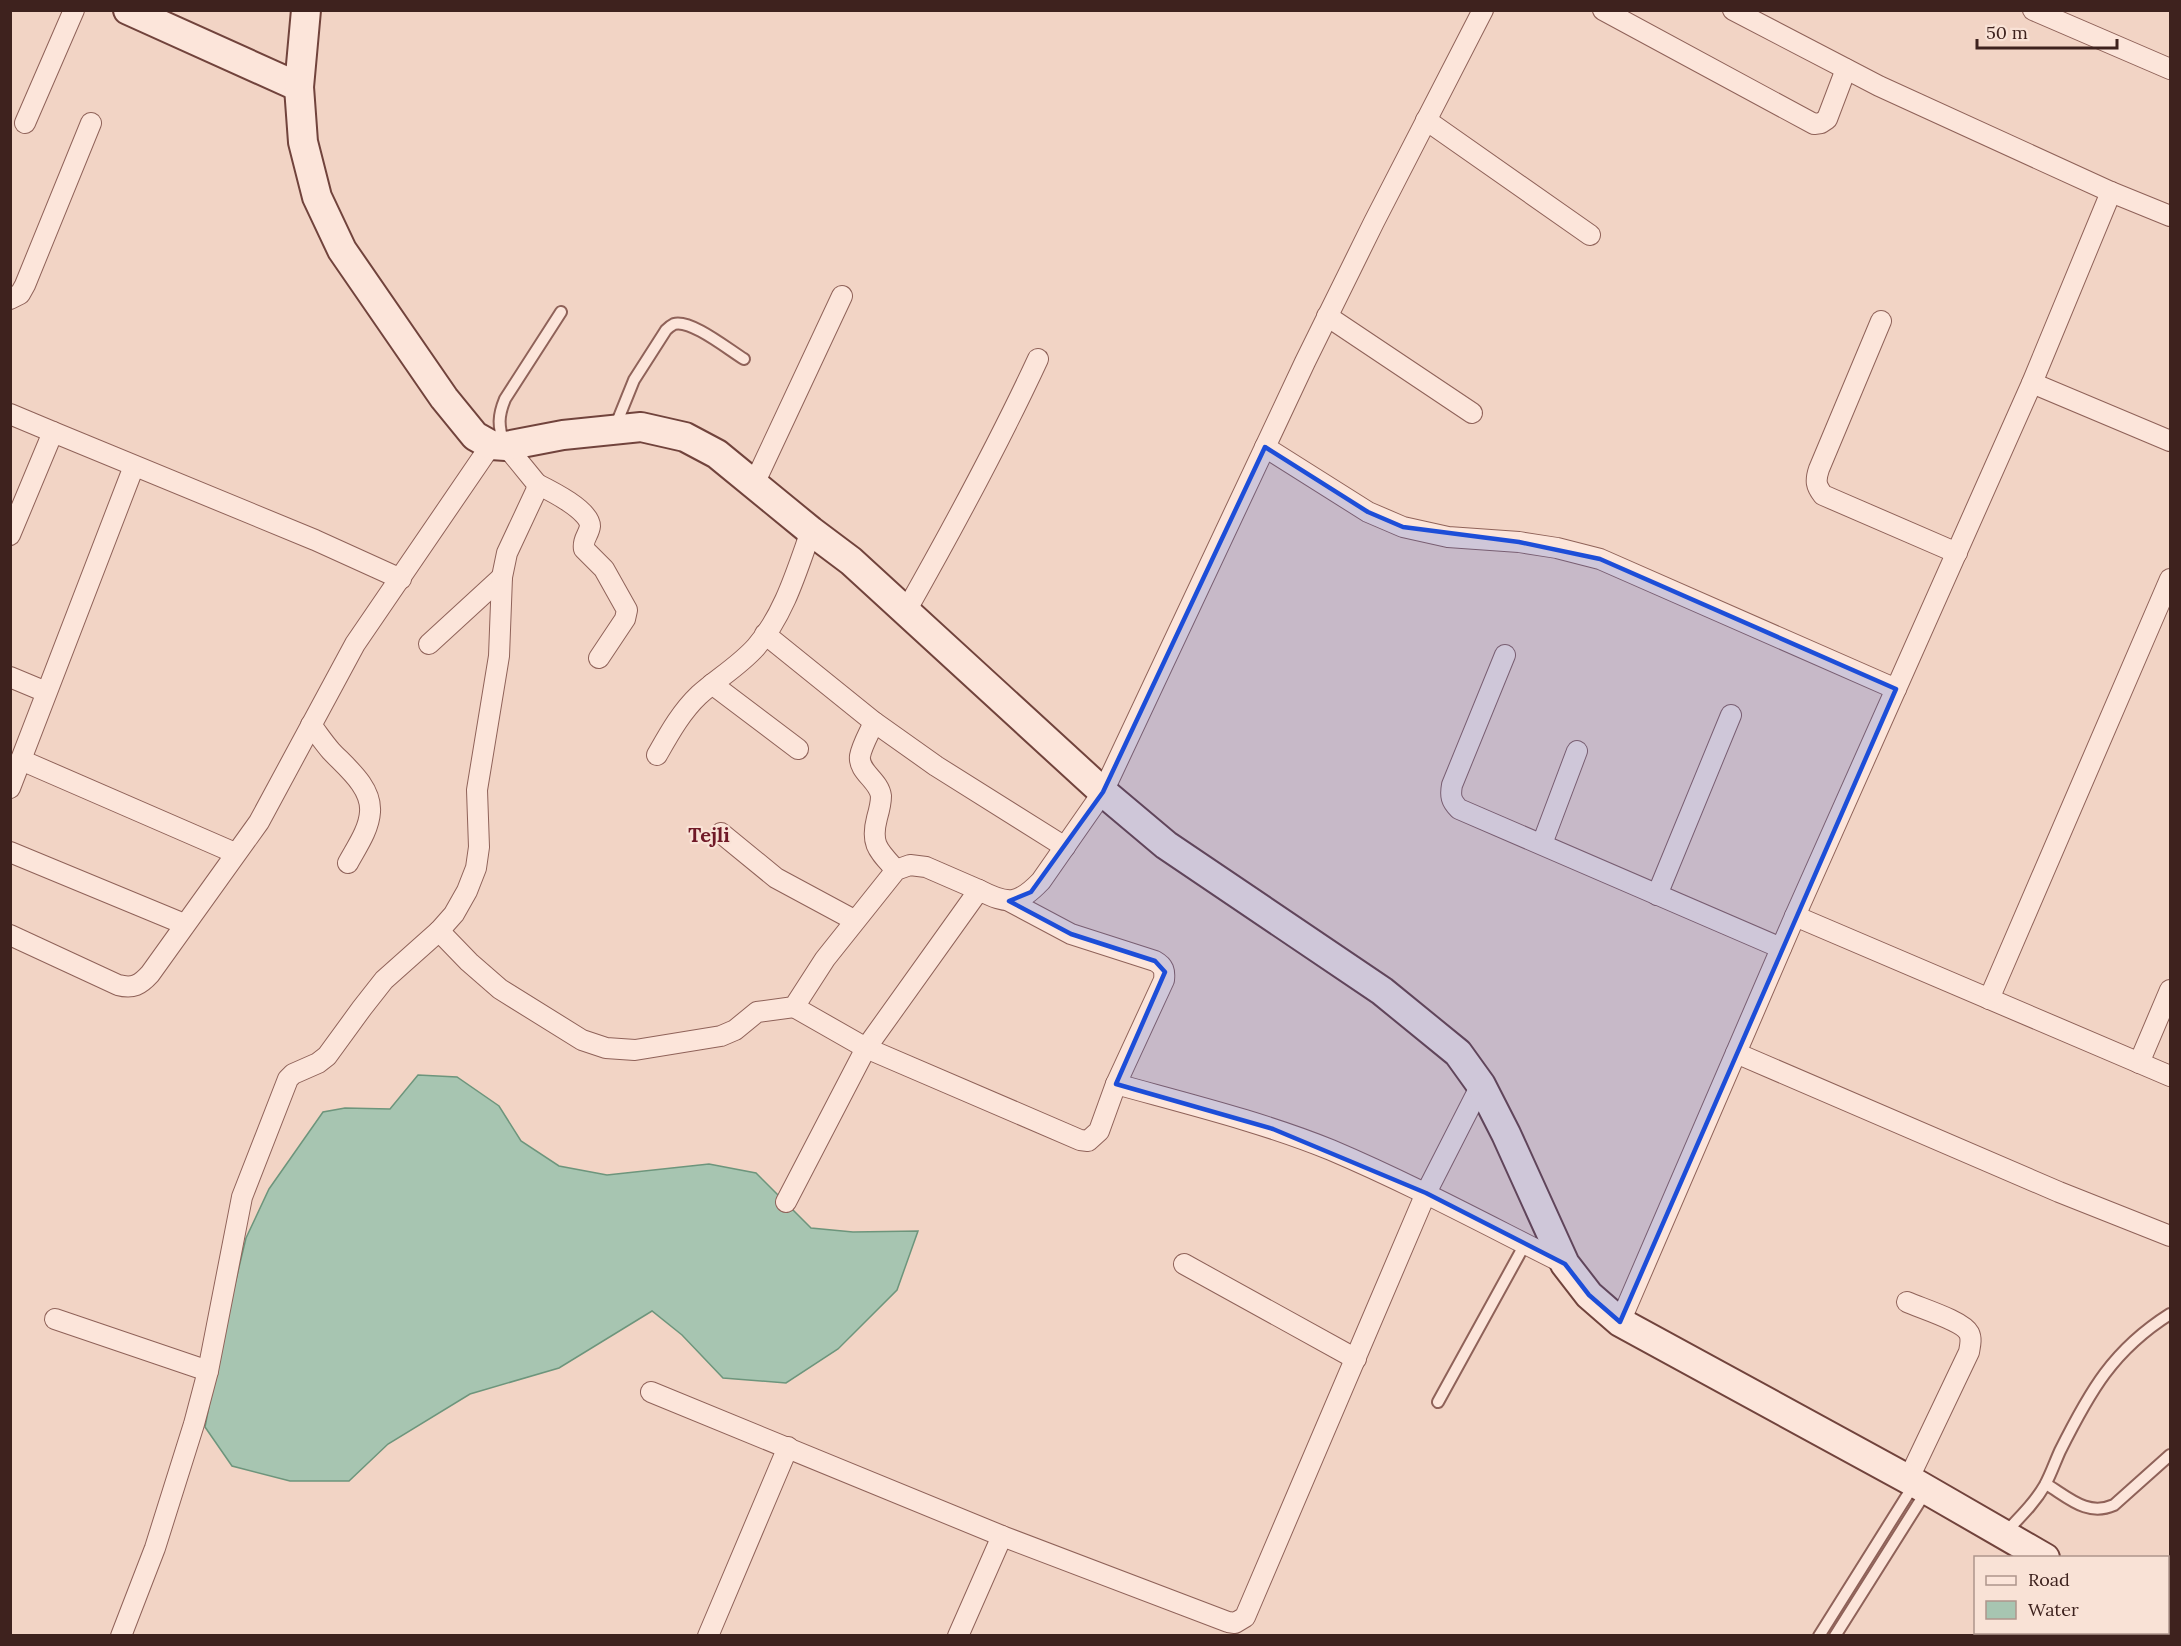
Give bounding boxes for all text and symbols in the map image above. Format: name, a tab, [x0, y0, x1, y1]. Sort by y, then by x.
scale bar	[1977, 12, 2116, 50]
text: 50 m	[1986, 21, 2028, 44]
district label: Tejli	[688, 822, 730, 847]
legend	[1974, 1556, 2169, 1634]
text: Road	[2028, 1568, 2070, 1591]
text: Water	[2028, 1598, 2079, 1621]

